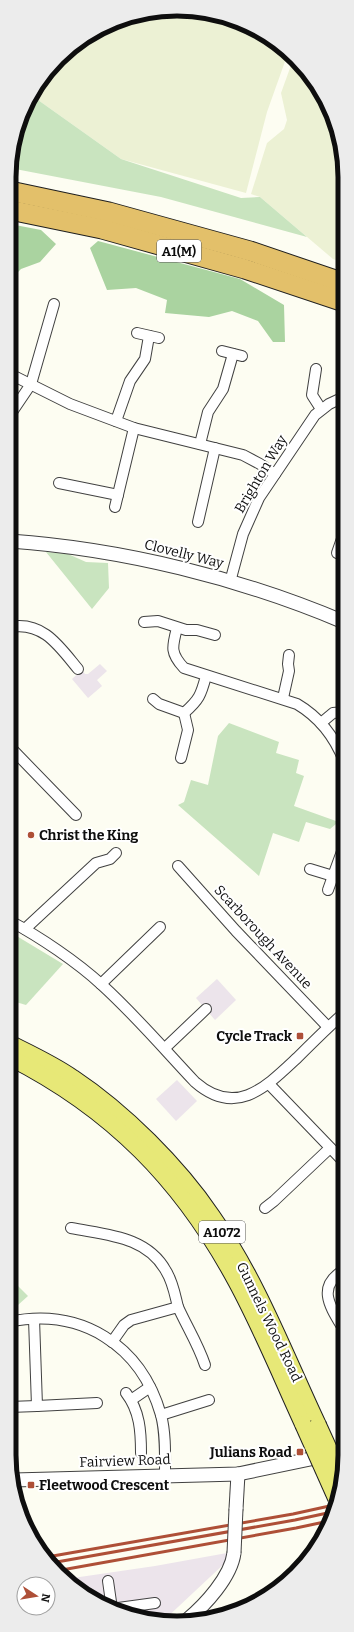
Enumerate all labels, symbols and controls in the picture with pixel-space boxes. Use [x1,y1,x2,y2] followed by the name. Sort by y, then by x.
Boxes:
[157,240,201,262] road number: A1(M)
[231,432,291,516] street label: Brighton Way
[143,536,226,572] street label: Clovelly Way
[39,827,138,844] place label: Christ the King
[26,830,36,840] marker: Christ the King
[210,882,316,992] street label: Scarborough Avenue
[216,1028,293,1045] place label: Cycle Track
[295,1031,305,1041] marker: Cycle Track
[199,1221,245,1243] road number: A1072
[233,1259,305,1385] street label: Gunnels Wood Road
[209,1444,293,1461] place label: Julians Road
[295,1447,305,1457] marker: Julians Road
[79,1451,171,1471] street label: Fairview Road
[39,1477,170,1494] place label: Fleetwood Crescent
[26,1480,36,1490] marker: Fleetwood Crescent
[16,1576,56,1616] north arrow
[38,1592,53,1604] text: N

